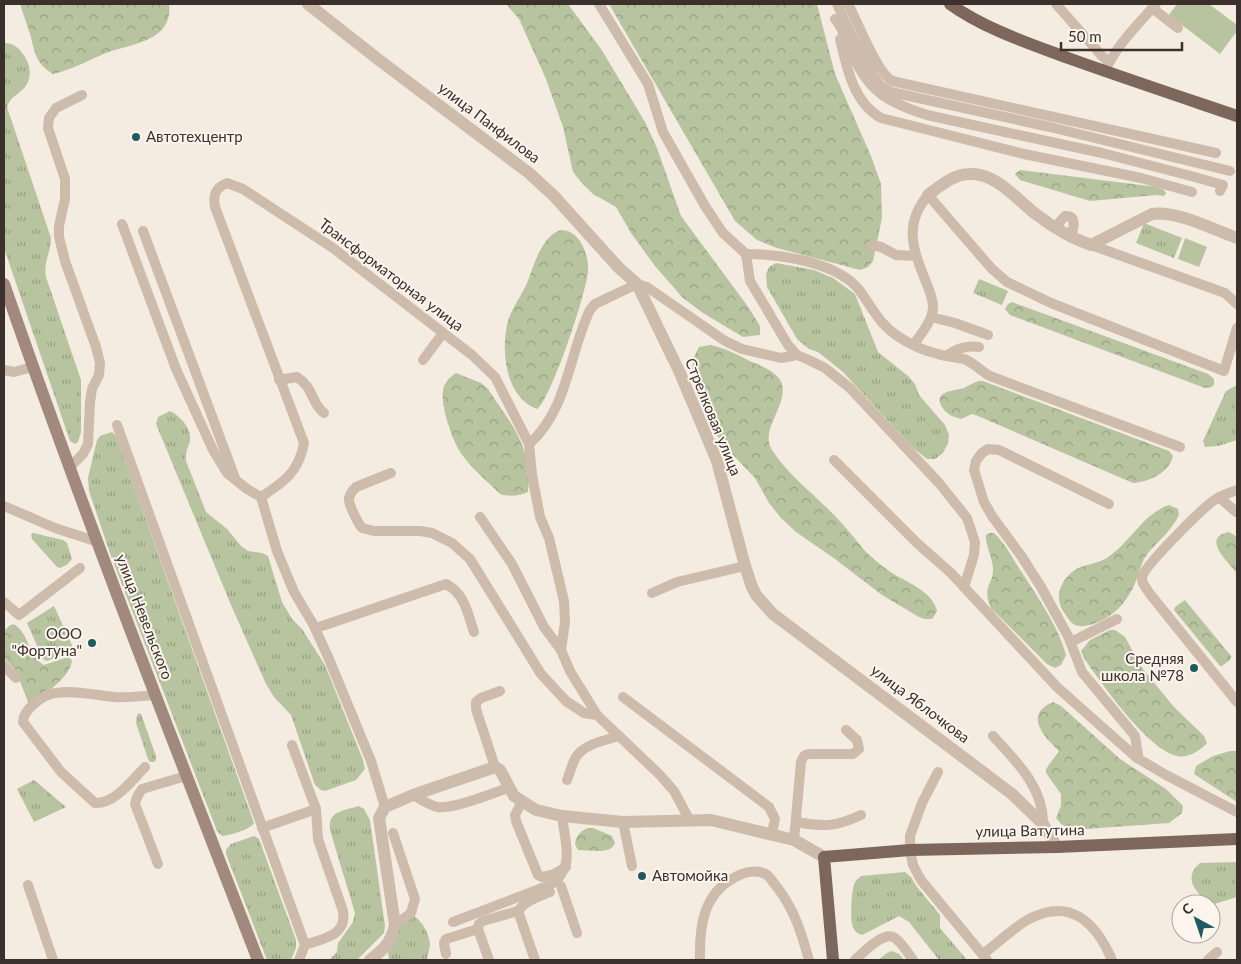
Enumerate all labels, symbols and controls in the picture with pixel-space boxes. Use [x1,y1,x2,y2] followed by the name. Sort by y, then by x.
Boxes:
[1061,20,1182,52] scale bar
[1068,27,1102,45] text: 50 m
[435,78,544,166] street label: улица Панфилова
[146,127,243,145] place label: Автотехцентр
[130,131,142,143] marker: Автотехцентр
[316,214,467,334] street label: Трансформаторная улица
[682,355,746,478] street label: Стрелковая улица
[113,551,177,682] street label: улица Невельского
[12,624,82,659] place label: ООО "Фортуна"
[86,637,98,649] marker: ООО "Фортуна"
[1101,649,1184,684] place label: Средняя школа №78
[868,660,974,746] street label: улица Яблочкова
[1188,662,1200,674] marker: Средняя школа №78
[975,820,1085,840] street label: улица Ватутина
[652,866,728,884] place label: Автомойка
[636,870,648,882] marker: Автомойка
[1171,894,1221,944] north arrow
[1178,899,1197,918] text: С

